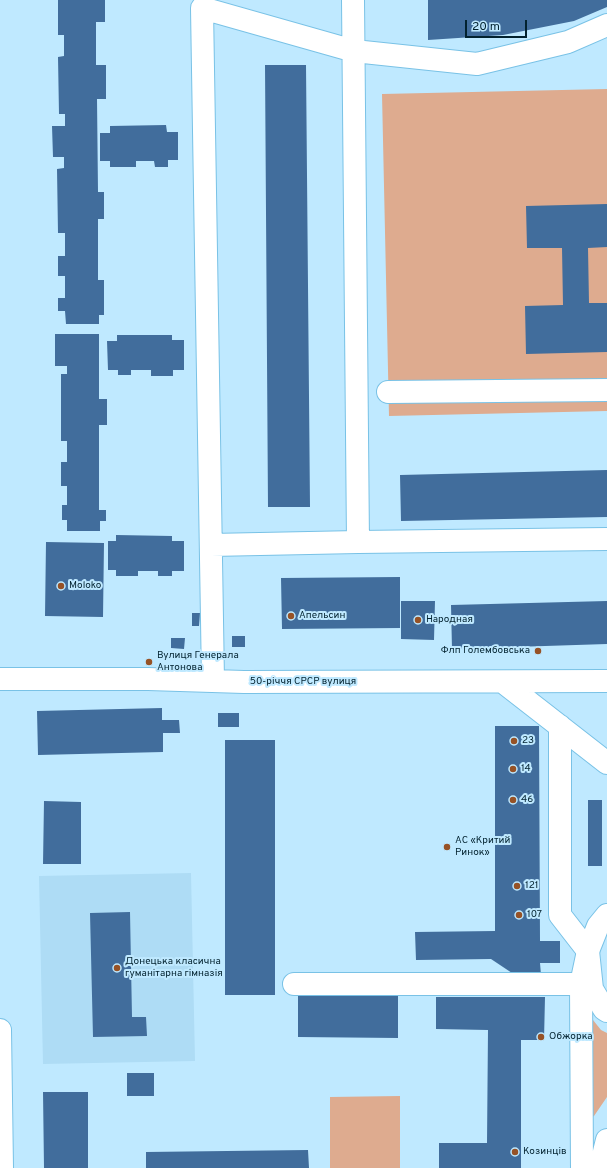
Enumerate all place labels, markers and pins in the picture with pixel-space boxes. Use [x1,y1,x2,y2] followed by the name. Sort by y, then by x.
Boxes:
[69,580,101,592] place label: Moloko
[56,581,66,591] marker: Moloko
[299,610,345,622] place label: Апельсин
[286,611,296,621] marker: Апельсин
[426,614,473,626] place label: Народная
[413,615,423,625] marker: Народная
[441,645,530,657] place label: Флп Голембовська
[533,646,543,656] marker: Флп Голембовська
[157,650,239,674] place label: Вулиця Генерала Антонова
[144,657,154,667] marker: Вулиця Генерала Антонова
[522,735,534,747] place label: 23
[509,736,519,746] marker: 23
[521,763,531,775] place label: 14
[508,764,518,774] marker: 14
[521,794,533,806] place label: 46
[508,795,518,805] marker: 46
[455,835,510,858] place label: АС «Критий Ринок»
[442,842,452,852] marker: АС «Критий Ринок»
[525,880,539,892] place label: 121
[512,881,522,891] marker: 121
[527,909,542,921] place label: 107
[514,910,524,920] marker: 107
[125,956,223,980] place label: Донецька класична гуманітарна гімназія
[112,963,122,973] marker: Донецька класична гуманітарна гімназія
[549,1031,593,1043] place label: Обжорка
[536,1032,546,1042] marker: Обжорка
[523,1146,567,1158] place label: Козинців
[510,1147,520,1157] marker: Козинців

